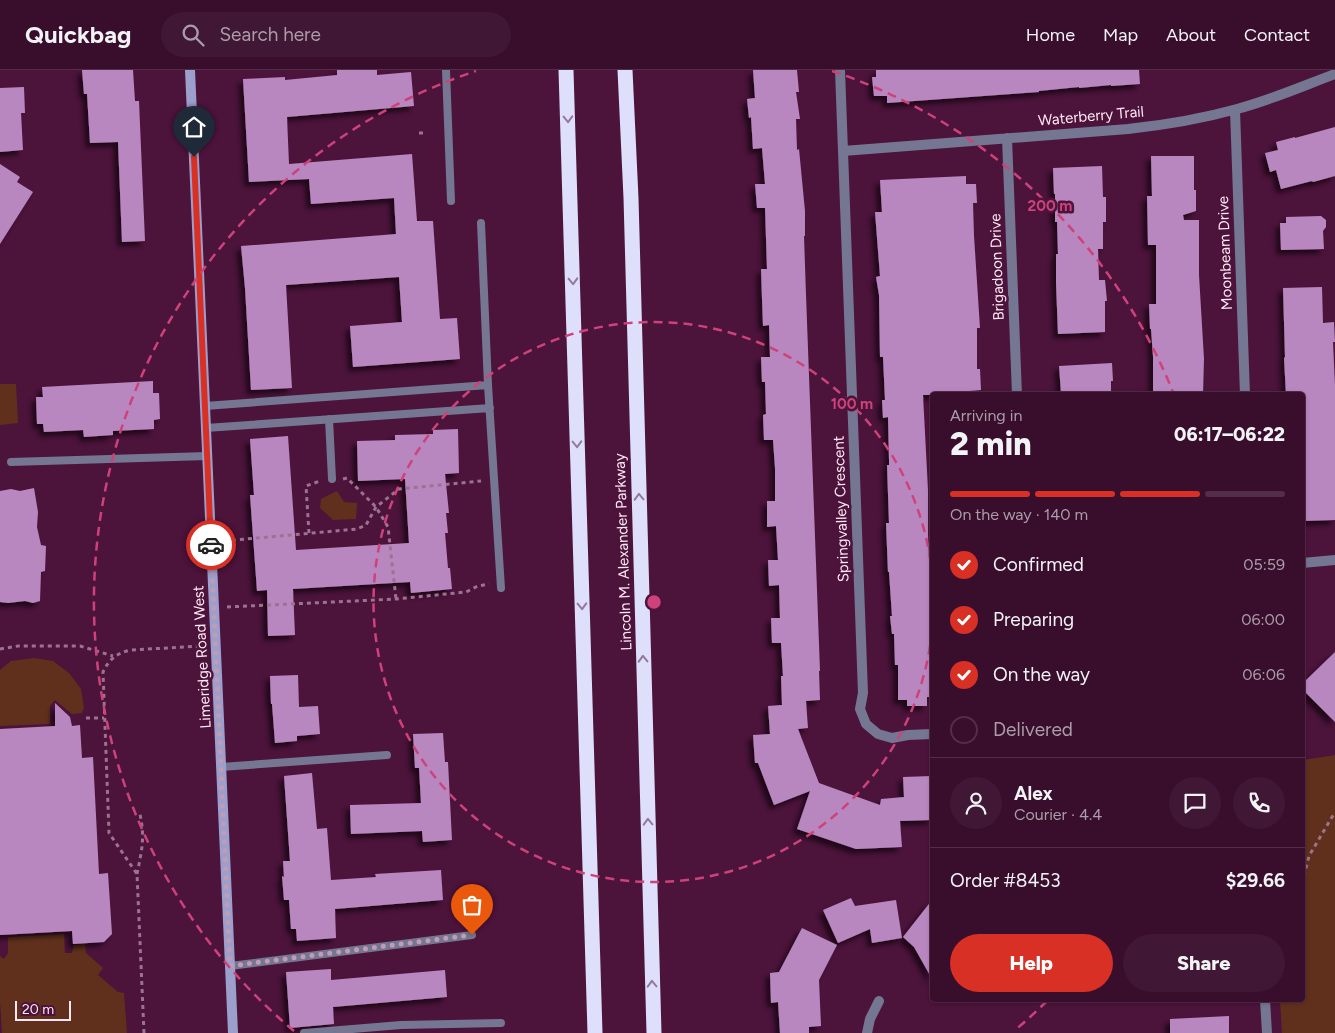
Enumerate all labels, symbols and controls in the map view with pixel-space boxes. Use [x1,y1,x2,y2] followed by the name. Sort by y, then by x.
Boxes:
[161,12,511,57] search box
[25,20,131,49] text: Quickbag
[179,21,207,49] icon: search
[219,23,321,46] text: Search here
[1026,24,1075,46] text: Home
[1103,24,1138,46] text: Map
[1166,24,1216,46] text: About
[1244,24,1310,46] text: Contact
[1037,102,1145,130] street label: Waterberry Trail
[173,106,215,157] pin
[180,113,208,141] icon: home
[562,115,573,123] one-way arrow
[1214,196,1236,310] street label: Moonbeam Drive
[1028,197,1072,215] text: 200 m
[986,213,1008,321] street label: Brigadoon Drive
[567,277,578,285] one-way arrow
[831,395,873,413] text: 100 m
[950,406,1022,425] text: Arriving in
[1174,423,1285,446] text: 06:17–06:22
[950,425,1032,463] text: 2 min
[829,435,853,583] street label: Springvalley Crescent
[572,440,583,448] one-way arrow
[611,453,635,651] street label: Lincoln M. Alexander Parkway
[634,493,644,500] one-way arrow
[950,505,1088,524] text: On the way · 140 m
[186,520,236,570] courier
[197,531,225,559] icon: car
[950,551,978,579] icon: check
[993,553,1084,576] text: Confirmed
[1243,555,1285,574] text: 05:59
[189,585,215,729] street label: Limeridge Road West
[645,593,663,611] centre of rings
[577,602,588,610] one-way arrow
[950,606,978,634] icon: check
[993,608,1074,631] text: Preparing
[1241,610,1285,629] text: 06:00
[638,655,649,663] one-way arrow
[950,661,978,689] icon: check
[993,663,1090,686] text: On the way
[1242,665,1285,684] text: 06:06
[993,718,1073,741] text: Delivered
[950,777,1002,829] button: person
[1169,777,1221,829] button: chat
[1233,777,1285,829] button: phone
[1014,782,1053,805] text: Alex
[1014,805,1102,824] text: Courier · 4.4
[643,818,653,826] one-way arrow
[950,869,1060,892] text: Order #8453
[1226,869,1285,892] text: $29.66
[451,884,493,935] pin
[458,891,486,919] icon: bag
[950,934,1113,992] button: Help
[1123,934,1285,992] button: Share
[647,980,657,988] one-way arrow
[15,998,71,1021] scale bar
[22,1001,54,1018] text: 20 m

